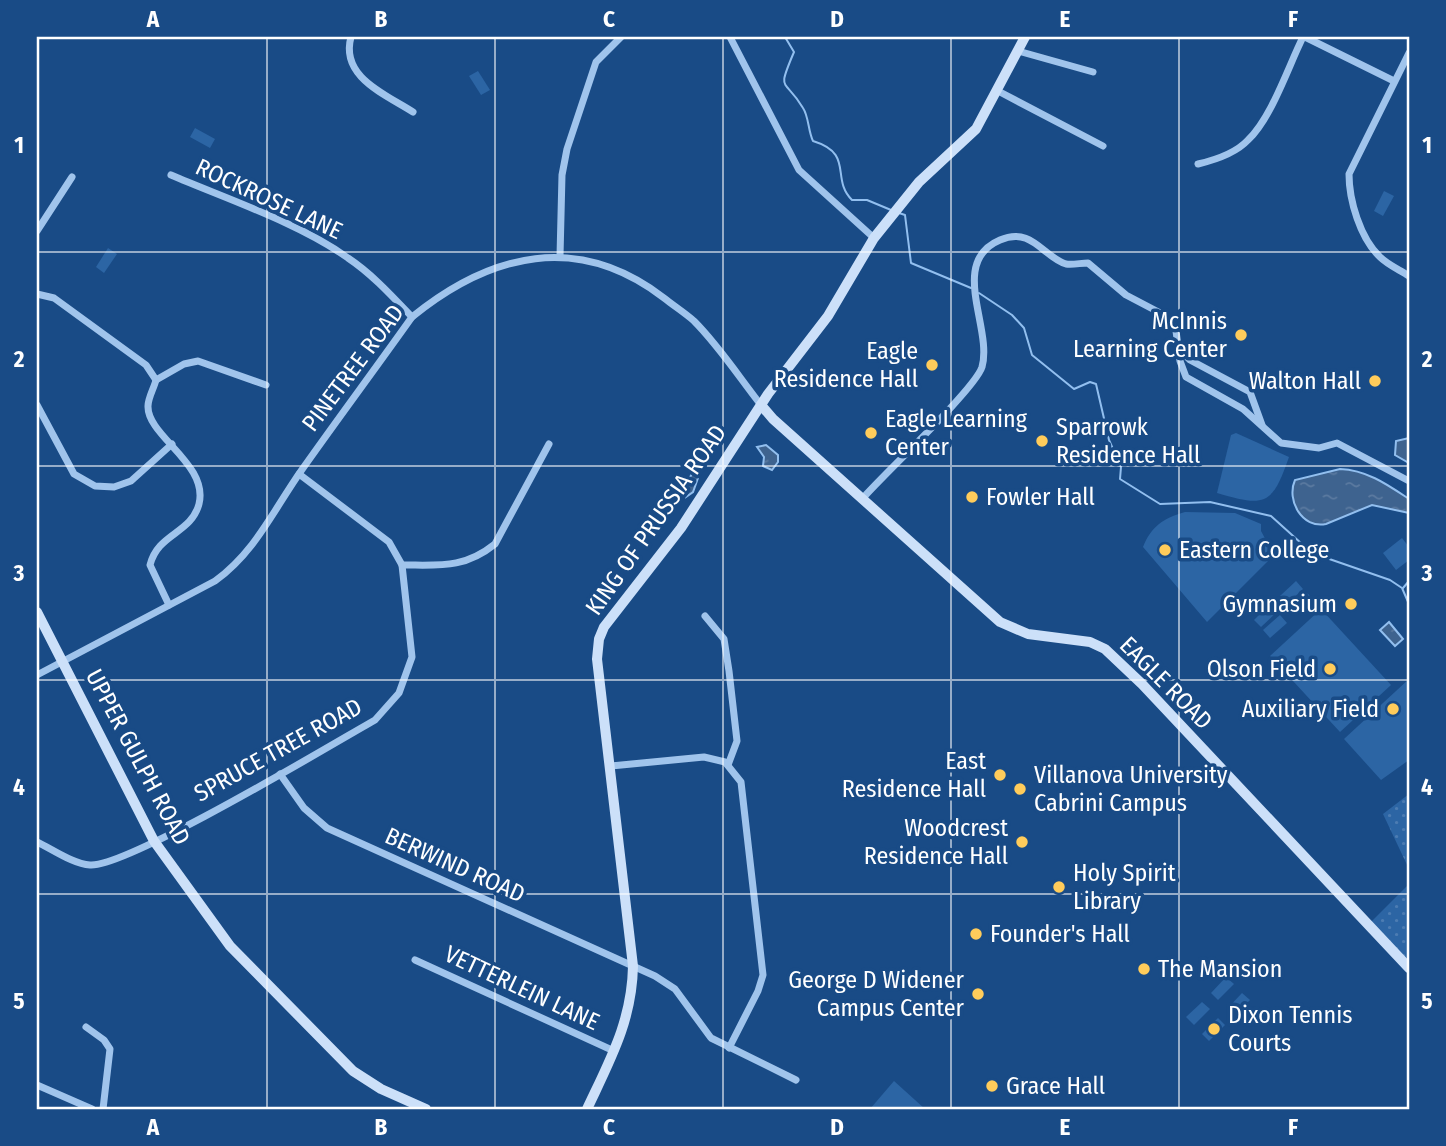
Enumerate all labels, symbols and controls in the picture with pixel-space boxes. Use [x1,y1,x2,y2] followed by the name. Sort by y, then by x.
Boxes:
[146,5,160,33] text: A
[375,5,388,33] text: B
[603,5,615,33] text: C
[830,5,844,33] text: D
[1060,5,1071,33] text: E
[1288,5,1298,33] text: F
[14,131,24,159] text: 1
[1422,131,1432,159] text: 1
[191,153,347,245] street label: ROCKROSE LANE
[296,299,410,437] street label: PINETREE ROAD
[1073,307,1228,363] place label: McInnis Learning Center
[1233,327,1249,343] marker: McInnis Learning Center
[774,337,918,393] place label: Eagle Residence Hall
[13,345,25,373] text: 2
[1421,345,1433,373] text: 2
[924,357,940,373] marker: Eagle Residence Hall
[1249,367,1361,395] place label: Walton Hall
[1367,373,1383,389] marker: Walton Hall
[885,405,1028,461] place label: Eagle Learning Center
[1056,413,1200,469] place label: Sparrowk Residence Hall
[580,419,732,621] street label: KING OF PRUSSIA ROAD
[863,425,879,441] marker: Eagle Learning Center
[1034,433,1050,449] marker: Sparrowk Residence Hall
[986,483,1095,511] place label: Fowler Hall
[964,489,980,505] marker: Fowler Hall
[1179,536,1329,564] place label: Eastern College
[1157,542,1173,558] marker: Eastern College
[13,559,25,587] text: 3
[1421,559,1433,587] text: 3
[1223,590,1337,618] place label: Gymnasium
[1343,596,1359,612] marker: Gymnasium
[1114,631,1218,735] street label: EAGLE ROAD
[1207,655,1316,683] place label: Olson Field
[1322,661,1338,677] marker: Olson Field
[80,664,196,850] street label: UPPER GULPH ROAD
[189,692,367,808] street label: SPRUCE TREE ROAD
[1242,695,1379,723] place label: Auxiliary Field
[1385,701,1401,717] marker: Auxiliary Field
[842,747,986,803] place label: East Residence Hall
[1034,761,1228,817] place label: Villanova University Cabrini Campus
[992,767,1008,783] marker: East Residence Hall
[13,773,25,801] text: 4
[1421,773,1433,801] text: 4
[1012,781,1028,797] marker: Villanova University Cabrini Campus
[864,814,1008,870] place label: Woodcrest Residence Hall
[381,822,529,908] street label: BERWIND ROAD
[1014,834,1030,850] marker: Woodcrest Residence Hall
[1073,859,1176,915] place label: Holy Spirit Library
[1051,879,1067,895] marker: Holy Spirit Library
[990,920,1130,948] place label: Founder's Hall
[968,926,984,942] marker: Founder's Hall
[440,940,604,1036] street label: VETTERLEIN LANE
[1158,955,1282,983] place label: The Mansion
[1136,961,1152,977] marker: The Mansion
[788,966,965,1022] place label: George D Widener Campus Center
[970,986,986,1002] marker: George D Widener Campus Center
[13,987,25,1015] text: 5
[1421,987,1433,1015] text: 5
[1228,1001,1352,1057] place label: Dixon Tennis Courts
[1206,1021,1222,1037] marker: Dixon Tennis Courts
[1006,1072,1105,1100] place label: Grace Hall
[984,1078,1000,1094] marker: Grace Hall
[146,1113,160,1141] text: A
[375,1113,388,1141] text: B
[603,1113,615,1141] text: C
[830,1113,844,1141] text: D
[1060,1113,1071,1141] text: E
[1288,1113,1298,1141] text: F

